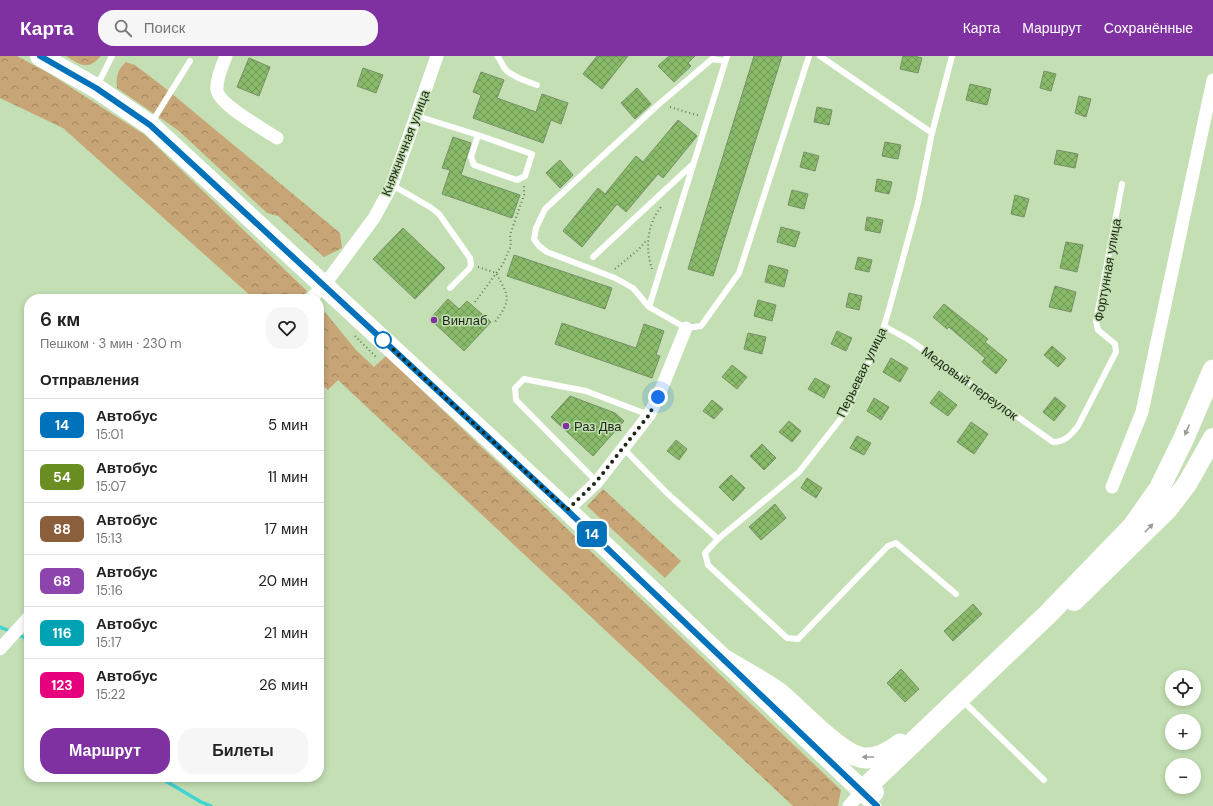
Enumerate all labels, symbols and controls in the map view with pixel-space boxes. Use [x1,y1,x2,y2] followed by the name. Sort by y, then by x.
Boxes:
[98,10,378,46] search box
[20,16,74,41] text: Карта
[112,17,134,39] icon: search
[144,18,185,38] text: Поиск
[963,19,1000,37] text: Карта
[1022,19,1082,37] text: Маршрут
[1104,19,1193,37] text: Сохранённые
[377,87,434,199] street label: Княжничная улица
[1090,216,1125,323] street label: Фортунная улица
[40,307,80,332] text: 6 км
[266,307,308,349] button: heart
[442,312,487,329] place label: Винлаб
[429,315,439,325] marker: Винлаб
[832,324,891,420] street label: Перьевая улица
[374,331,392,349] unlabelled marker
[40,335,182,352] text: Пешком · 3 мин · 230 m
[918,343,1022,424] street label: Медовый переулок
[40,370,139,390] text: Отправления
[648,387,668,407] your location
[96,406,158,426] text: Автобус
[268,415,308,435] text: 5 мин
[55,416,69,434] text: 14
[574,418,622,435] place label: Раз Два
[561,421,571,431] marker: Раз Два
[1184,425,1190,436] one-way arrow
[96,426,124,443] text: 15:01
[96,458,158,478] text: Автобус
[268,467,308,487] text: 11 мин
[53,468,71,486] text: 54
[96,478,126,495] text: 15:07
[96,510,158,530] text: Автобус
[264,519,308,539] text: 17 мин
[53,520,71,538] text: 88
[574,521,610,547] line badge: 14
[1144,523,1154,533] one-way arrow
[585,525,599,543] text: 14
[96,530,122,547] text: 15:13
[96,562,158,582] text: Автобус
[258,571,308,591] text: 20 мин
[53,572,71,590] text: 68
[96,582,123,599] text: 15:16
[96,614,158,634] text: Автобус
[264,623,308,643] text: 21 мин
[52,624,72,642] text: 116
[96,634,122,651] text: 15:17
[96,666,158,686] text: Автобус
[1165,670,1201,794] map controls
[1165,670,1201,706] button: locate
[259,675,308,695] text: 26 мин
[51,676,73,694] text: 123
[96,686,126,703] text: 15:22
[1165,714,1201,750] button: +
[40,728,170,774] button: Маршрут
[178,728,308,774] button: Билеты
[861,754,874,760] one-way arrow
[1165,758,1201,794] button: −

